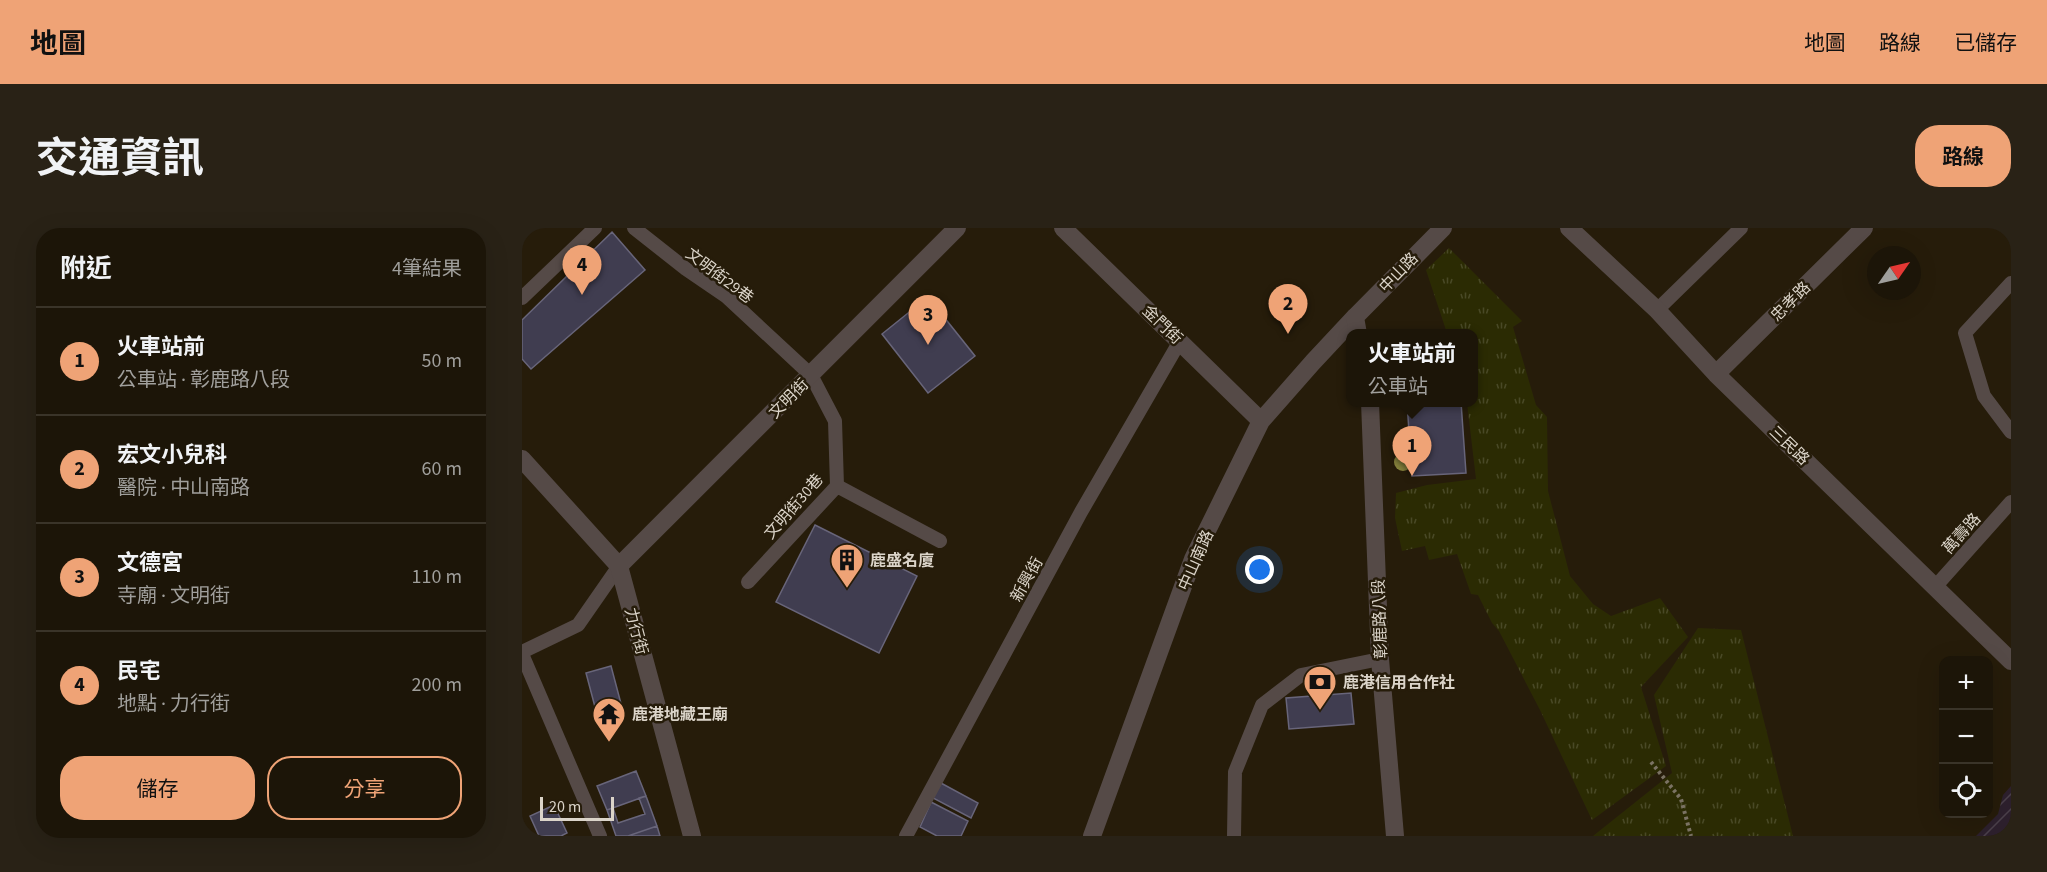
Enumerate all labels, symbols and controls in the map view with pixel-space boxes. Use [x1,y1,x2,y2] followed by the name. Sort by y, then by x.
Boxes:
[30,24,86,64] text: 地圖
[1804,28,1846,58] text: 地圖
[1879,28,1921,58] text: 路線
[1954,28,2017,58] text: 已儲存
[1915,125,2011,187] button: 路線
[36,129,204,189] text: 交通資訊
[681,243,758,309] street label: 文明街29巷
[562,245,602,295] pin: 4
[1867,246,1921,300] north arrow
[1374,248,1423,298] street label: 中山路
[60,250,112,287] text: 附近
[392,255,462,283] text: 4筆結果
[1766,277,1815,326] street label: 忠孝路
[1268,285,1308,334] pin: 2
[908,296,948,345] pin: 3
[1137,300,1187,349] street label: 金門街
[1346,329,1478,407] popup
[117,331,205,363] text: 火車站前
[1368,338,1456,370] text: 火車站前
[74,347,85,375] text: 1
[422,347,462,375] text: 50 m
[117,366,290,394] text: 公車站 · 彰鹿路八段
[1368,373,1428,401] text: 公車站
[764,374,813,423] street label: 文明街
[1764,421,1814,470] street label: 三民路
[1392,426,1432,476] pin: 1
[117,439,227,471] text: 宏文小兒科
[74,455,85,483] text: 2
[422,455,462,483] text: 60 m
[759,469,828,544] street label: 文明街30巷
[117,474,250,502] text: 醫院 · 中山南路
[1938,508,1986,559] street label: 萬壽路
[1173,527,1219,594] street label: 中山南路
[829,542,865,589] building icon: 鹿盛名廈
[117,547,183,579] text: 文德宮
[870,550,934,572] place label: 鹿盛名廈
[1006,553,1048,606] street label: 新興街
[1245,555,1274,584] your location
[74,563,85,591] text: 3
[412,563,462,591] text: 110 m
[1368,579,1392,659] street label: 彰鹿路八段
[117,582,230,610] text: 寺廟 · 文明街
[619,605,653,657] street label: 力行街
[117,655,161,687] text: 民宅
[1939,656,1993,818] map controls
[1939,656,1993,710] button: +
[1302,664,1338,711] bank icon: 鹿港信用合作社
[74,671,85,699] text: 4
[412,671,462,699] text: 200 m
[1343,672,1455,694] place label: 鹿港信用合作社
[117,690,230,718] text: 地點 · 力行街
[591,696,627,743] temple icon: 鹿港地藏王廟
[632,704,728,726] place label: 鹿港地藏王廟
[1939,710,1993,764] button: −
[60,756,255,820] button: 儲存
[267,756,462,820] button: 分享
[1939,764,1993,818] button: locate
[540,794,614,822] scale bar
[549,796,581,818] text: 20 m

